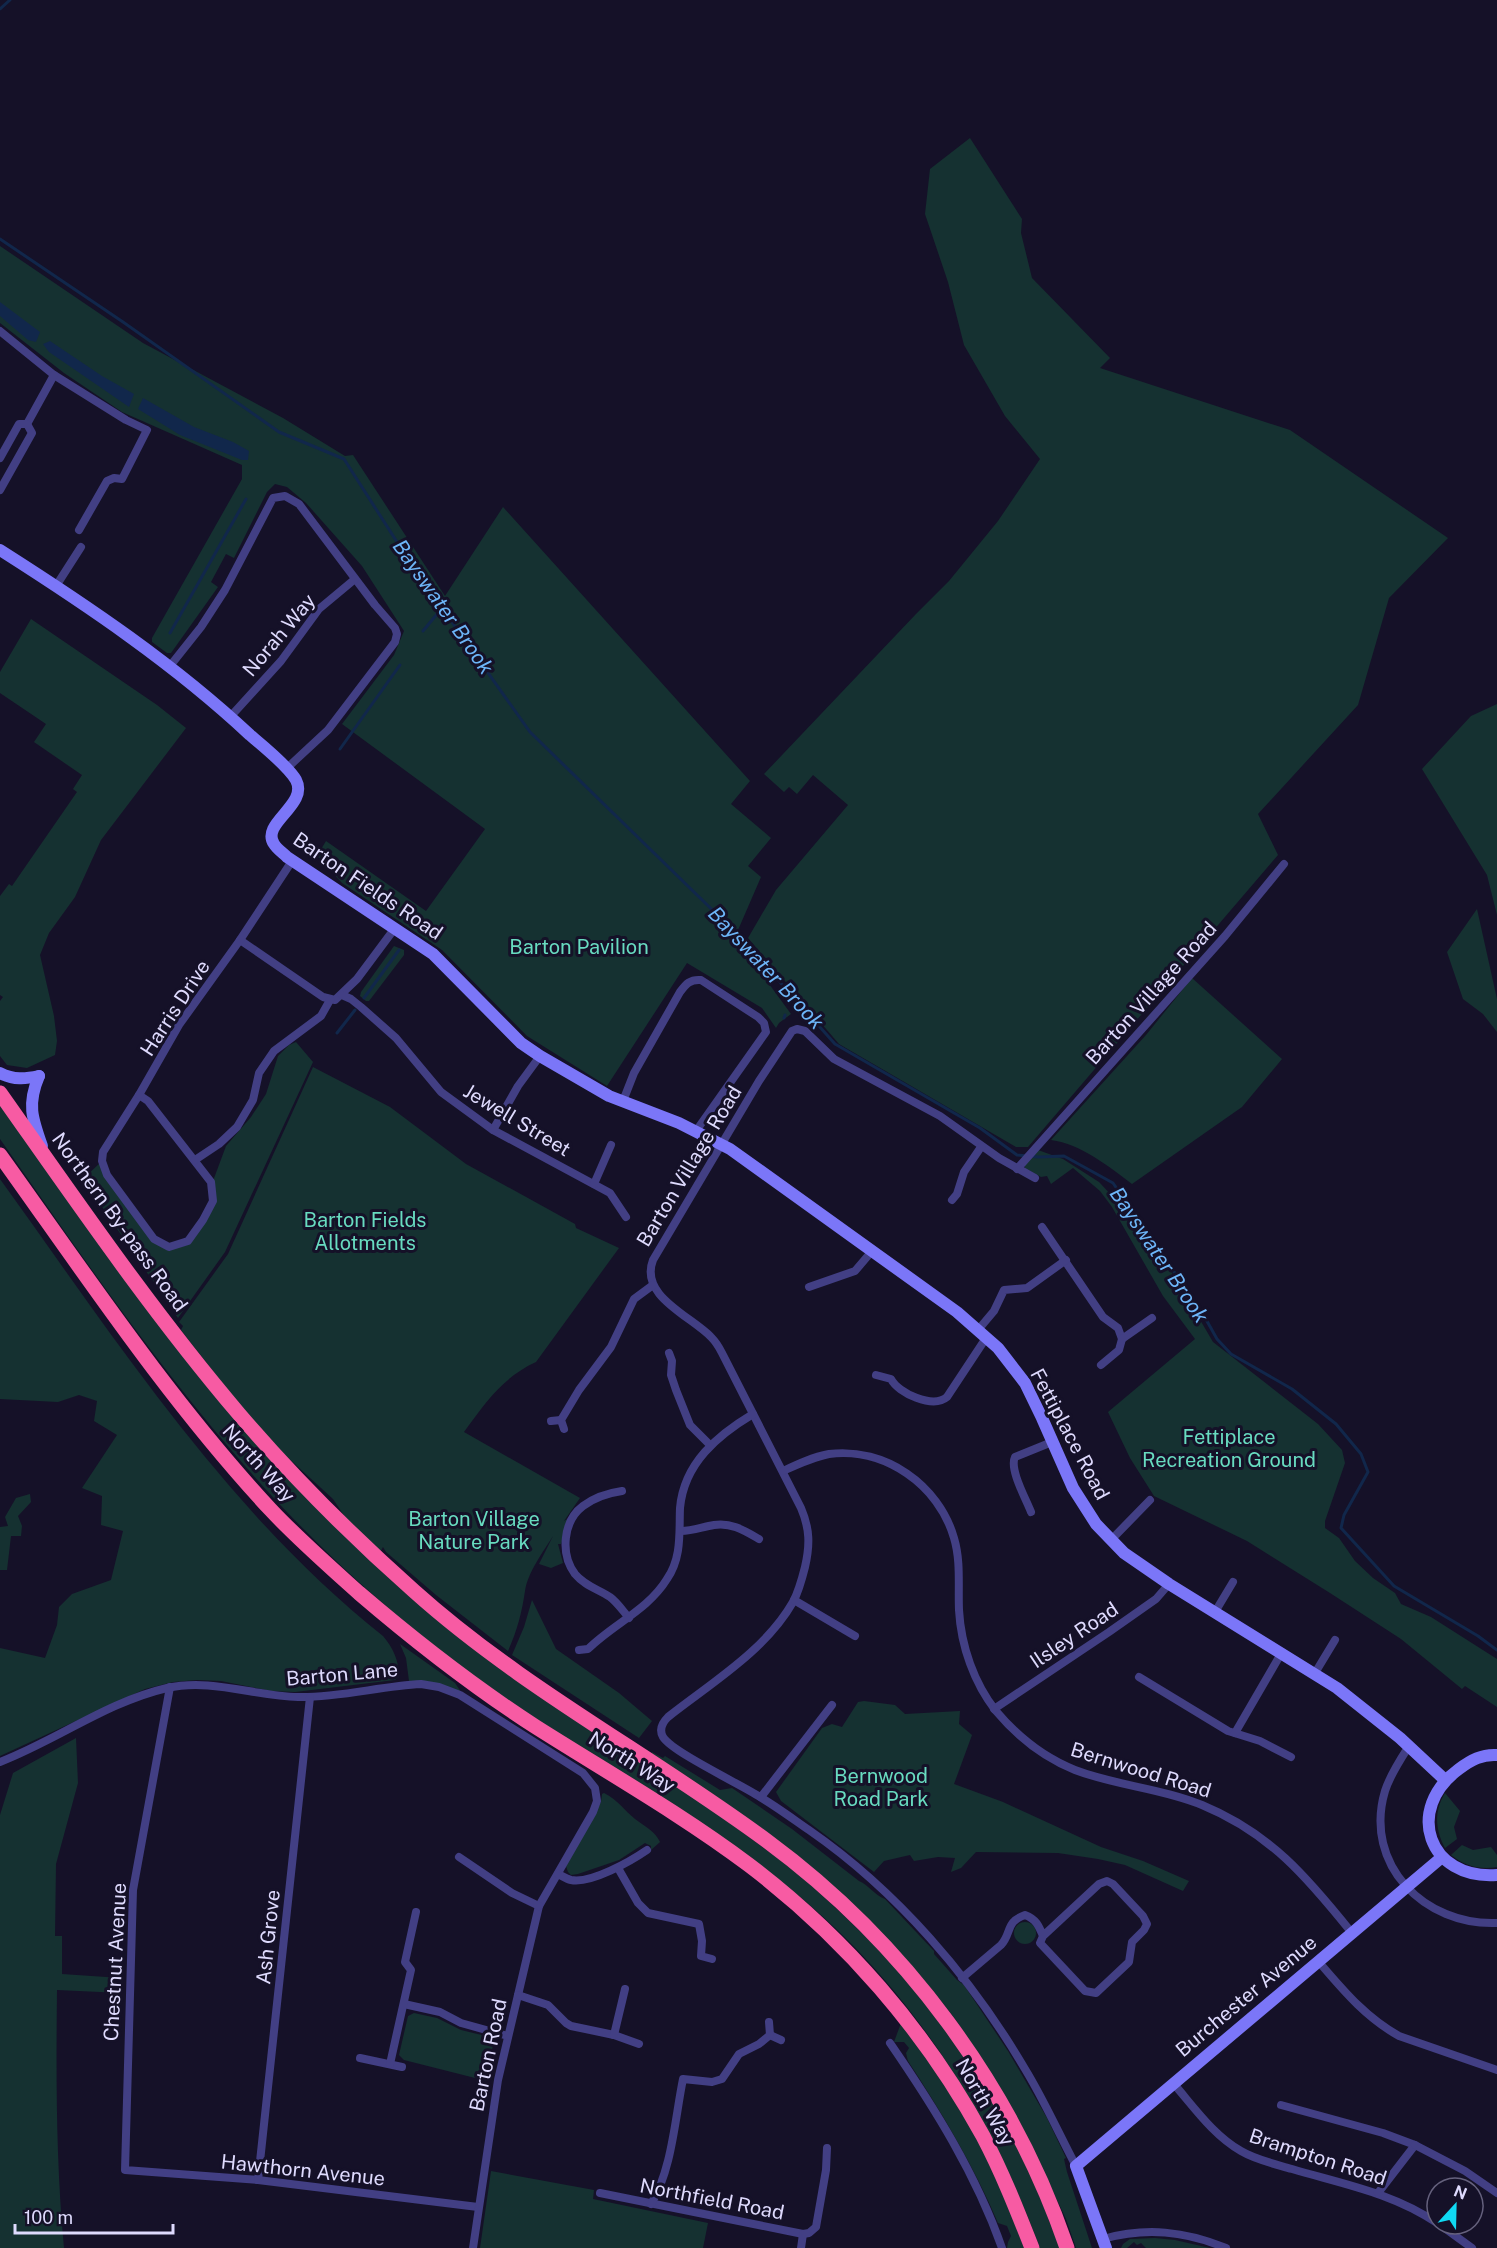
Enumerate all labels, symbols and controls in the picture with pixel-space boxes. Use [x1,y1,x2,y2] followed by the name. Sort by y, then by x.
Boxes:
[388,535,500,679] water label: Bayswater Brook
[238,589,321,681] street label: Norah Way
[289,827,447,945] street label: Barton Fields Road
[703,901,830,1035] water label: Bayswater Brook
[1081,917,1221,1069] street label: Barton Village Road
[509,935,649,959] park label: Barton Pavilion
[135,955,215,1061] street label: Harris Drive
[459,1079,575,1161] street label: Jewell Street
[631,1081,747,1251] street label: Barton Village Road
[47,1128,193,1316] street label: Northern By-pass Road
[1105,1182,1215,1328] water label: Bayswater Brook
[304,1208,426,1255] park label: Barton Fields Allotments
[1025,1364,1115,1504] street label: Fettiplace Road
[218,1419,301,1507] street label: North Way
[1142,1425,1316,1472] park label: Fettiplace Recreation Ground
[408,1507,540,1554] park label: Barton Village Nature Park
[1025,1597,1123,1673] street label: Ilsley Road
[285,1657,399,1691] street label: Barton Lane
[584,1726,680,1798] street label: North Way
[1068,1737,1214,1803] street label: Bernwood Road
[834,1764,928,1811] park label: Bernwood Road Park
[99,1882,131,2042] street label: Chestnut Avenue
[251,1888,285,1986] street label: Ash Grove
[1171,1930,1321,2062] street label: Burchester Avenue
[464,1996,512,2114] street label: Barton Road
[950,2054,1020,2150] street label: North Way
[1246,2123,1390,2191] street label: Brampton Road
[220,2149,386,2191] street label: Hawthorn Avenue
[638,2173,786,2225] street label: Northfield Road
[1425,2176,1485,2236] north arrow
[1451,2181,1470,2204] text: N
[15,2197,172,2235] scale bar
[24,2207,73,2228] text: 100 m

